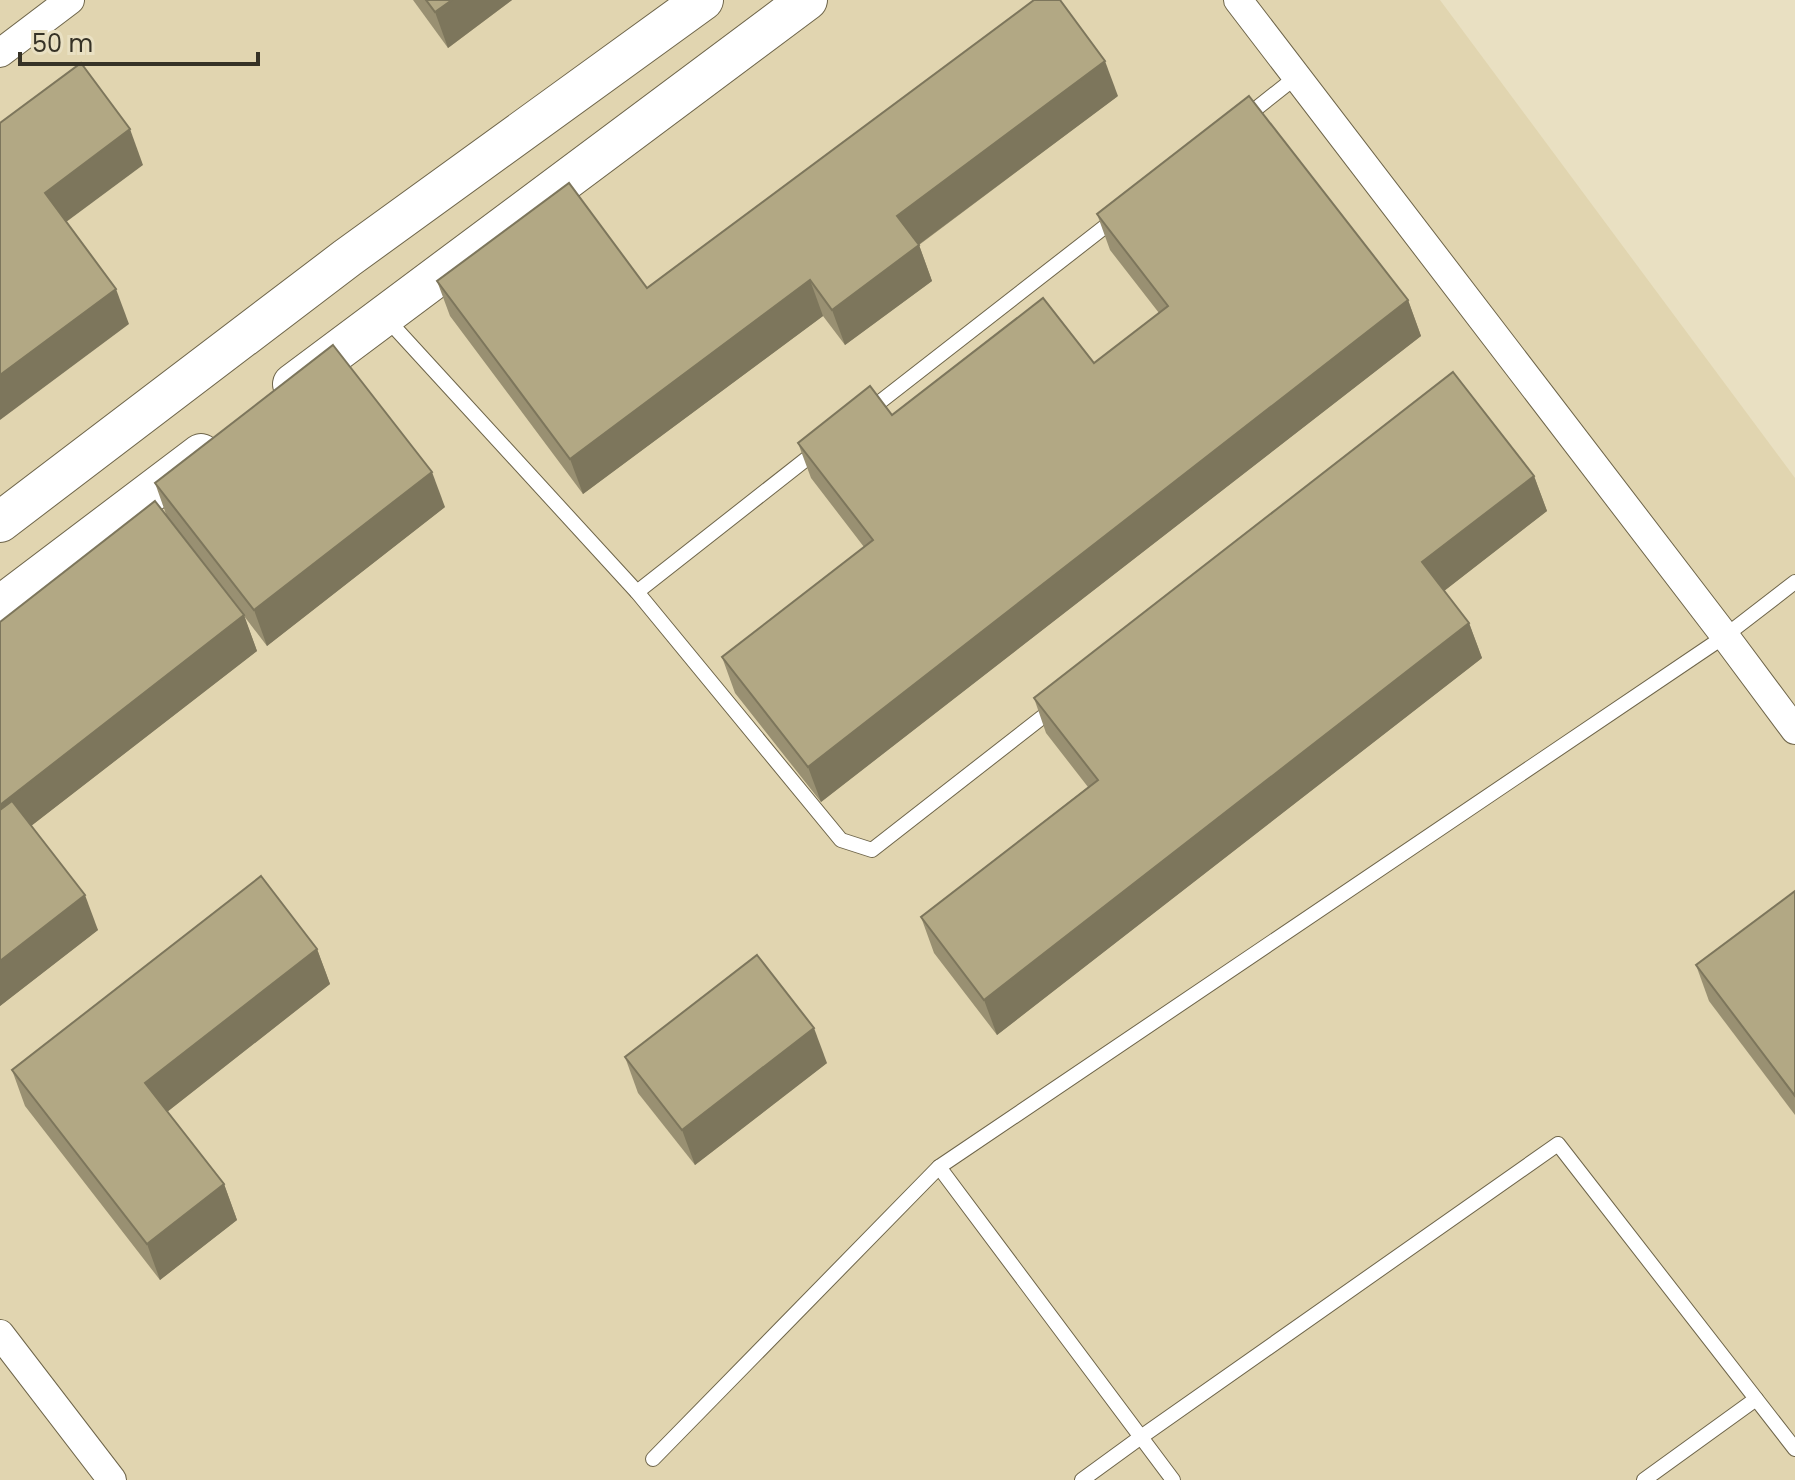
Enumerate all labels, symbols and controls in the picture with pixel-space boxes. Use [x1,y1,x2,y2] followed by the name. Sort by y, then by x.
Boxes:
[20,16,258,66] scale bar
[32,27,93,60] text: 50 m

